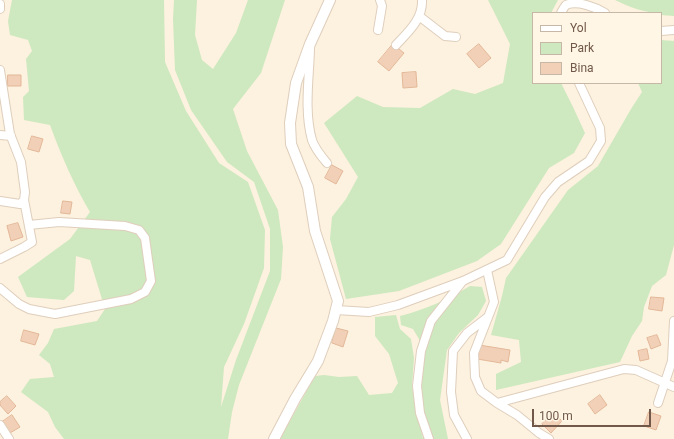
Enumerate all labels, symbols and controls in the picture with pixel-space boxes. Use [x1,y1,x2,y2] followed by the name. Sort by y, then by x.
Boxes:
[532,12,662,84] legend
[570,21,587,35] text: Yol
[570,41,594,55] text: Park
[570,61,594,75] text: Bina
[534,401,653,427] scale bar
[539,409,573,423] text: 100 m

